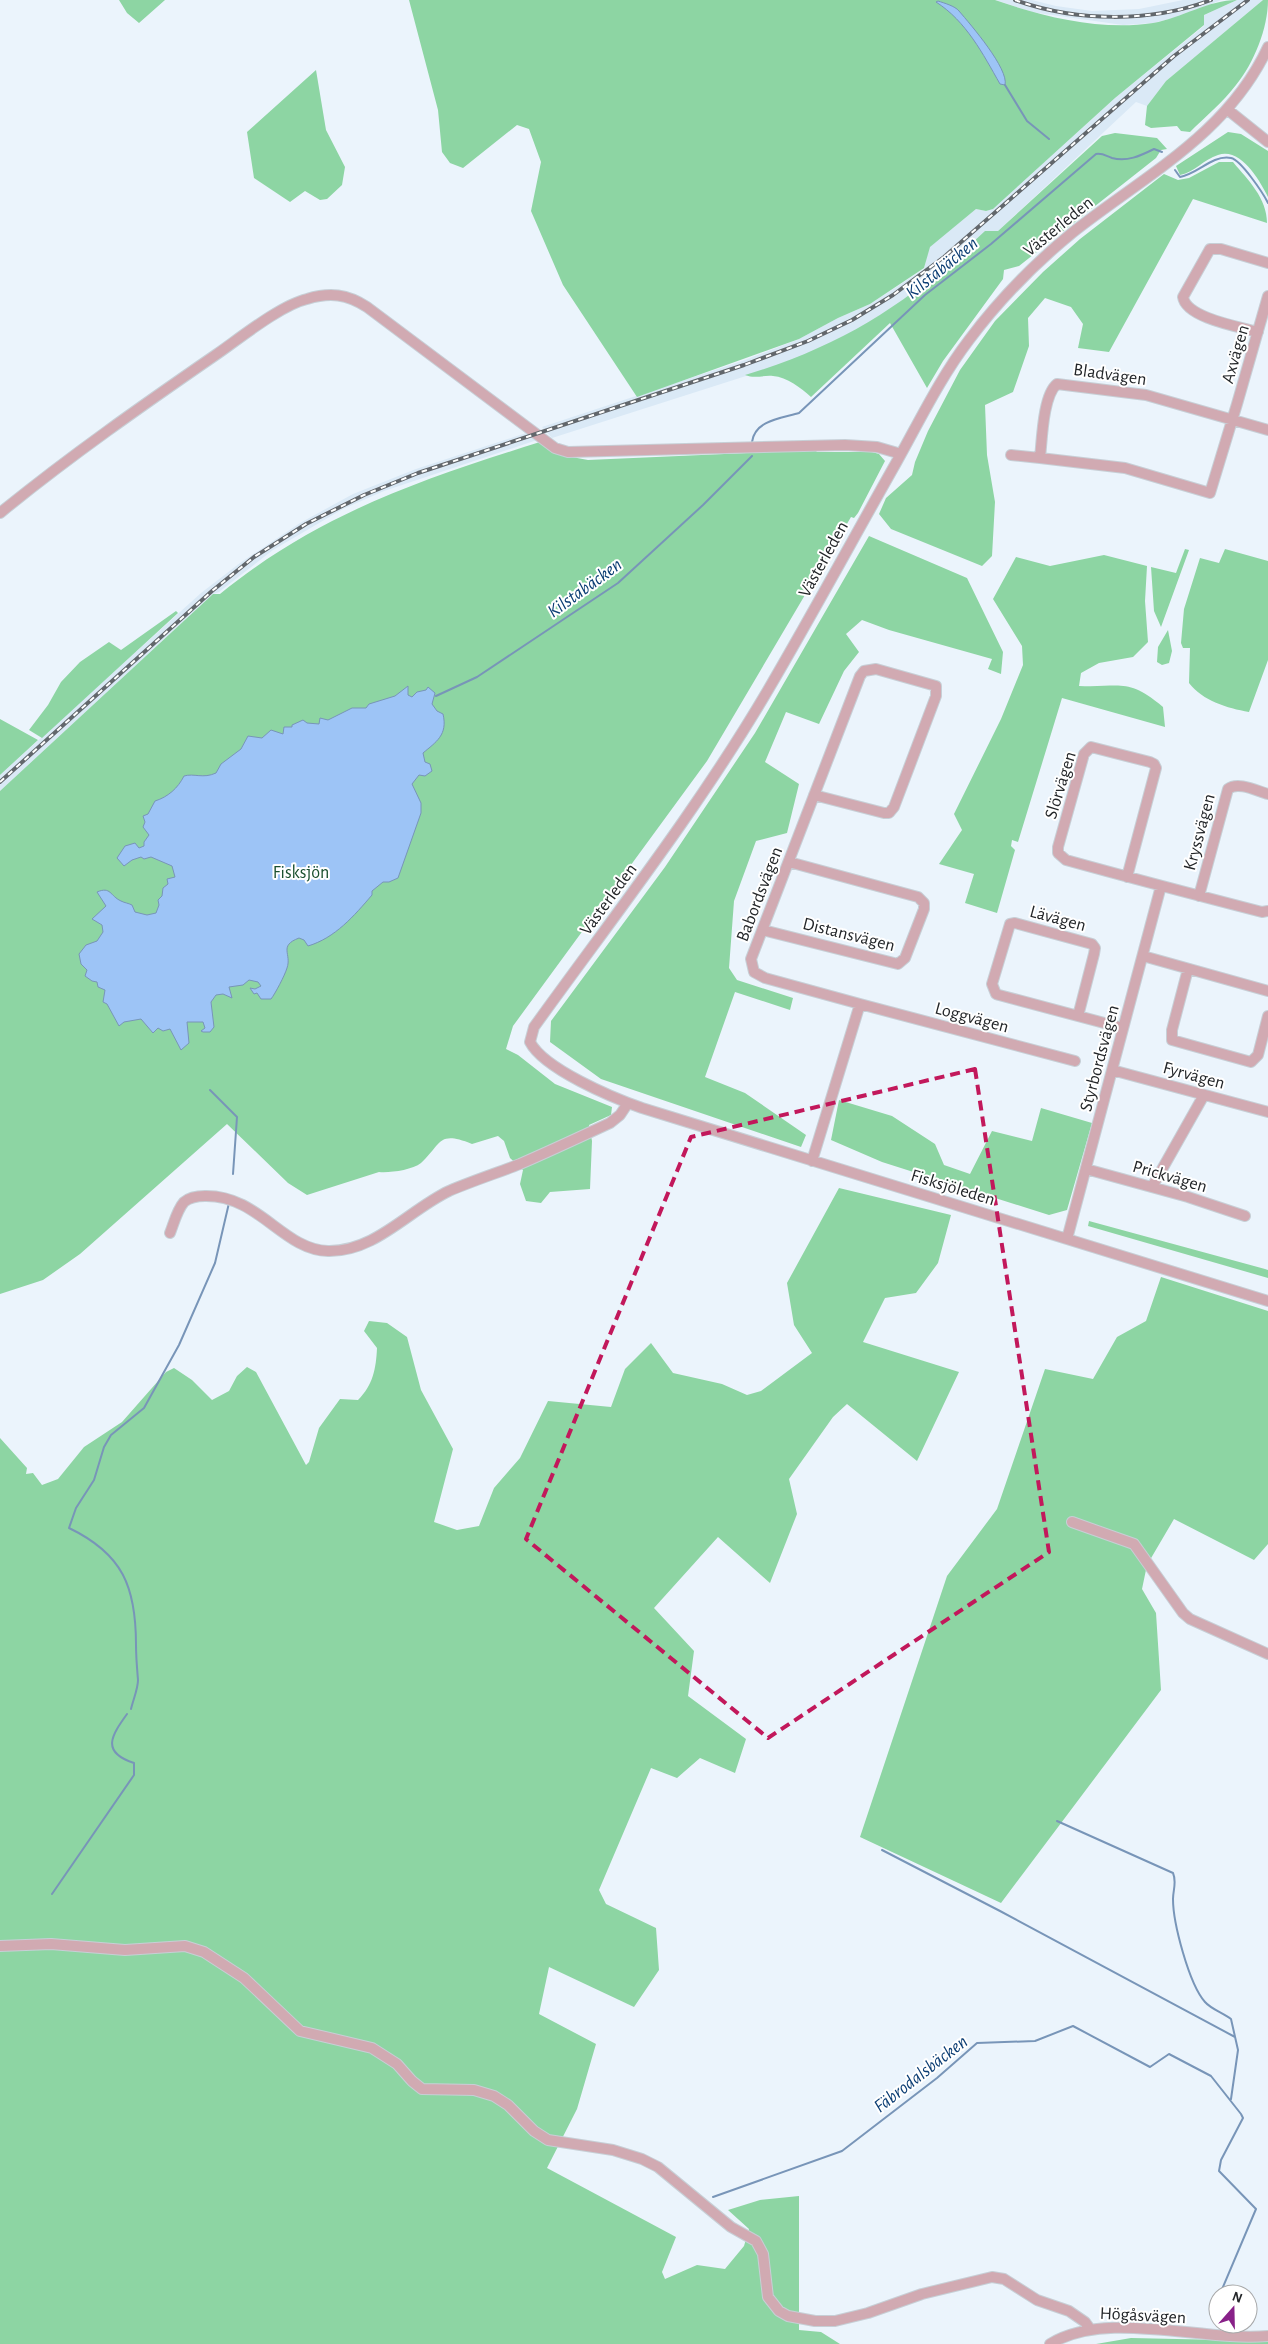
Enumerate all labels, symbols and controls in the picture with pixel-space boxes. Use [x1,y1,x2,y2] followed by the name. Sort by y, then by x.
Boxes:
[1021,194,1097,260] street label: Västerleden
[902,233,982,303] water label: Kilstabäcken
[1219,323,1253,386] street label: Axvägen
[1072,361,1148,389] street label: Bladvägen
[796,519,852,600] street label: Västerleden
[544,555,626,621] water label: Kilstabäcken
[1042,749,1080,821] street label: Slörvägen
[1181,792,1219,873] street label: Kryssvägen
[734,845,786,944] street label: Babordsvägen
[577,861,641,939] street label: Västerleden
[273,864,329,882] park label: Fisksjön
[1028,903,1088,935] street label: Lävägen
[801,915,897,955] street label: Distansvägen
[933,999,1011,1036] street label: Loggvägen
[1077,1003,1123,1113] street label: Styrbordsvägen
[1161,1059,1227,1093] street label: Fyrvägen
[1131,1158,1209,1196] street label: Prickvägen
[908,1167,997,1209] street label: Fisksjöleden
[871,2032,971,2116] water label: Fäbrodalsbäcken
[1208,2284,1258,2334] north arrow
[1230,2289,1244,2306] text: N
[1099,2305,1187,2327] street label: Högåsvägen

